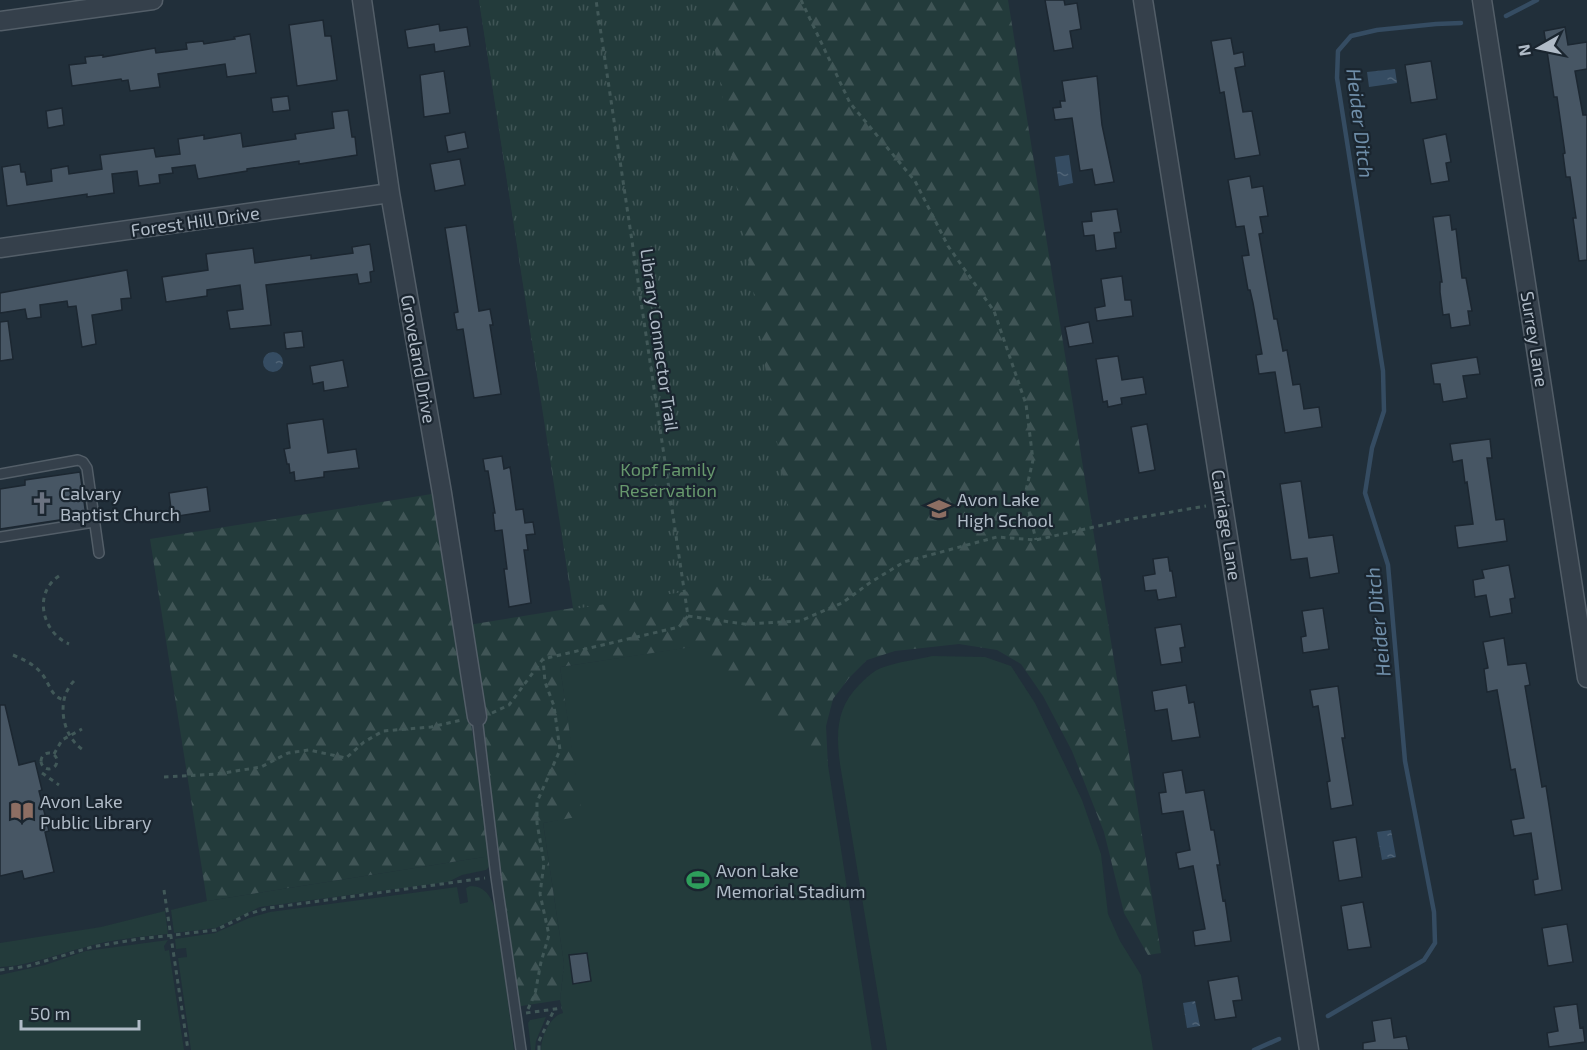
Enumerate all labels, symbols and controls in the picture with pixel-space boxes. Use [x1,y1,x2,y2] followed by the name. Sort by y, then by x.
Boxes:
[1509,18,1569,78] north arrow
[1513,43,1534,58] text: N
[1342,67,1380,179] water label: Heider Ditch
[129,201,261,241] street label: Forest Hill Drive
[636,247,684,434] street label: Library Connector Trail
[1517,290,1553,388] street label: Surrey Lane
[397,293,441,425] street label: Groveland Drive
[619,458,717,501] park label: Kopf Family Reservation
[1207,468,1247,582] street label: Carriage Lane
[60,482,180,525] place label: Calvary Baptist Church
[957,488,1054,531] place label: Avon Lake High School
[29,490,55,516] church icon: Calvary Baptist Church
[926,496,952,522] school or university icon: Avon Lake High School
[1359,566,1395,678] water label: Heider Ditch
[40,790,152,833] place label: Avon Lake Public Library
[9,798,35,824] library icon: Avon Lake Public Library
[716,859,865,902] place label: Avon Lake Memorial Stadium
[685,867,711,893] sports icon: Avon Lake Memorial Stadium
[21,993,140,1031] scale bar
[30,1002,70,1024] text: 50 m

